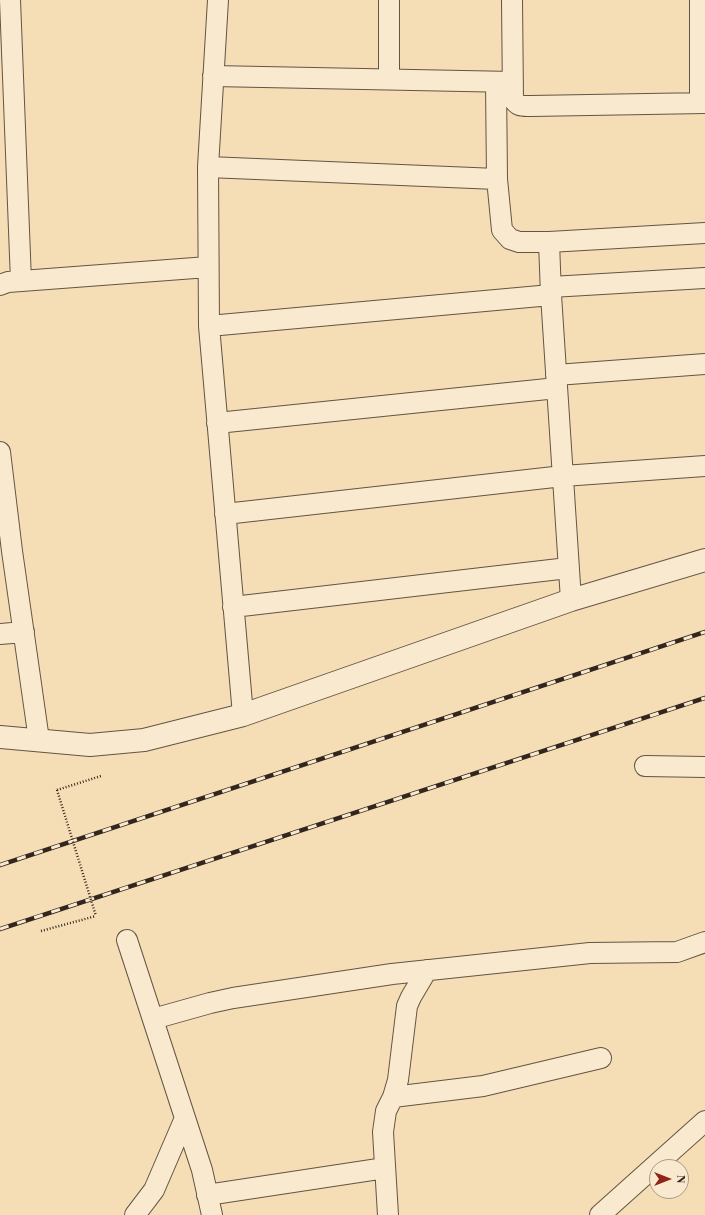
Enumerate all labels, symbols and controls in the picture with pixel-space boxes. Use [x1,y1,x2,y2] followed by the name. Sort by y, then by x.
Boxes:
[649,1159,689,1199] north arrow
[673,1175,687,1183] text: N

